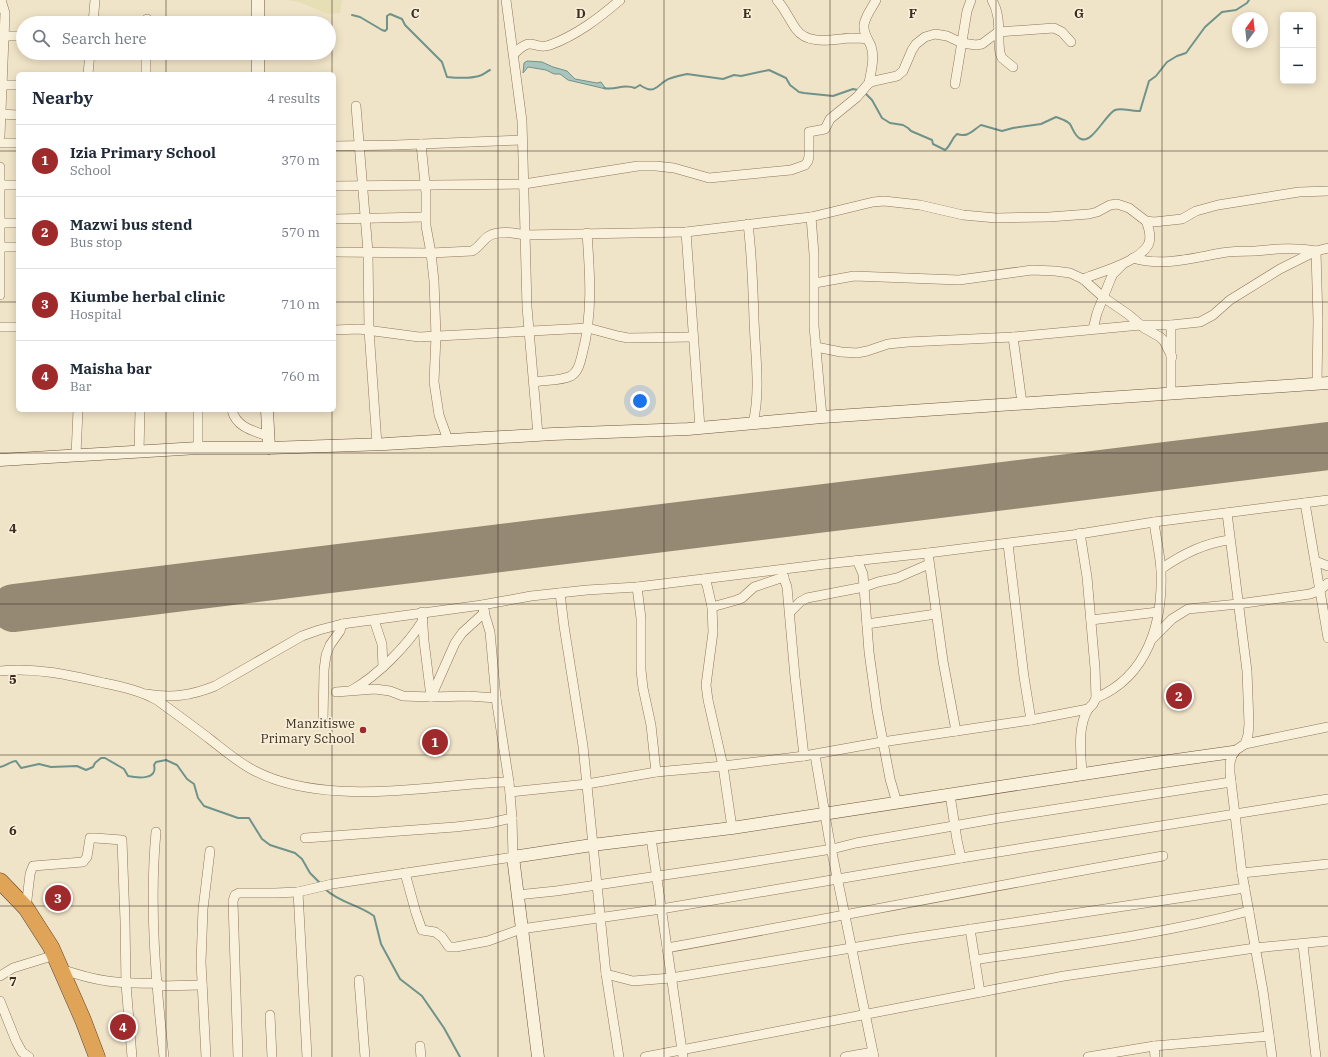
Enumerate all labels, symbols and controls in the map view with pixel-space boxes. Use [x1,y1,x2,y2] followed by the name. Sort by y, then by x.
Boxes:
[411,5,420,22] text: C
[576,5,586,22] text: D
[743,5,751,22] text: E
[909,5,917,22] text: F
[1074,5,1084,22] text: G
[1232,12,1268,48] north arrow
[1280,12,1316,84] map controls
[1280,12,1316,48] button: +
[16,16,336,60] search box
[30,27,52,49] icon: search
[62,29,147,48] text: Search here
[1280,48,1316,84] button: −
[32,87,93,109] text: Nearby
[267,90,320,107] text: 4 results
[70,143,216,162] text: Izia Primary School
[41,152,49,169] text: 1
[281,152,320,169] text: 370 m
[70,162,111,179] text: School
[70,215,192,234] text: Mazwi bus stend
[41,224,49,241] text: 2
[281,224,320,241] text: 570 m
[70,234,122,251] text: Bus stop
[70,287,225,306] text: Kiumbe herbal clinic
[41,296,49,313] text: 3
[281,296,320,313] text: 710 m
[70,306,122,323] text: Hospital
[70,359,152,378] text: Maisha bar
[41,368,49,385] text: 4
[281,368,320,385] text: 760 m
[70,378,92,395] text: Bar
[630,391,650,411] your location
[9,520,17,537] text: 4
[9,671,17,688] text: 5
[1166,681,1192,711] pin: 2
[260,715,355,747] place label: Manzitiswe Primary School
[358,725,368,735] marker: Manzitiswe Primary School
[422,727,448,757] pin: 1
[9,822,17,839] text: 6
[45,883,71,913] pin: 3
[9,973,17,990] text: 7
[110,1012,136,1042] pin: 4

